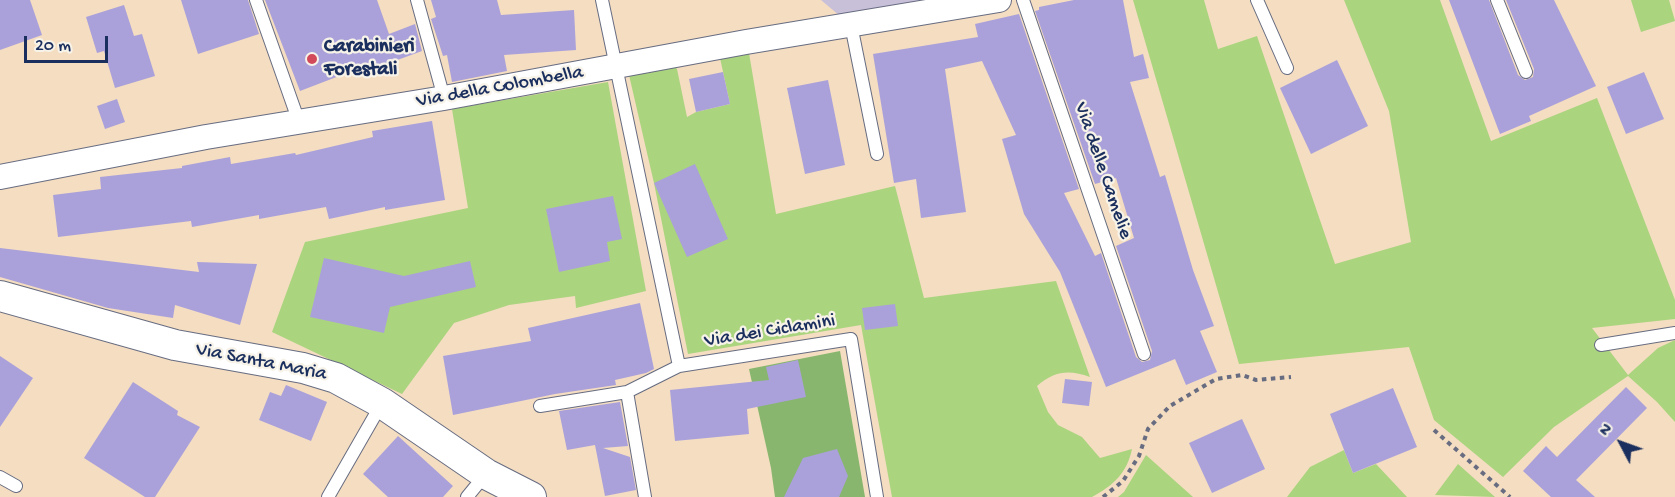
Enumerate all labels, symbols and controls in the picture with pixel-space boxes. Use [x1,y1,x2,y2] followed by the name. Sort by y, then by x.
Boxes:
[27,24,111,62] scale bar
[35,36,71,57] text: 20 m
[324,36,415,83] place label: Carabinieri Forestali
[305,52,319,66] marker: Carabinieri Forestali
[415,62,585,114] street label: Via della Colombella
[1067,100,1137,242] street label: Via delle Camelie
[703,310,837,354] street label: Via dei Ciclamini
[194,339,328,387] street label: Via Santa Maria
[1591,413,1651,473] north arrow
[1596,421,1618,441] text: N

